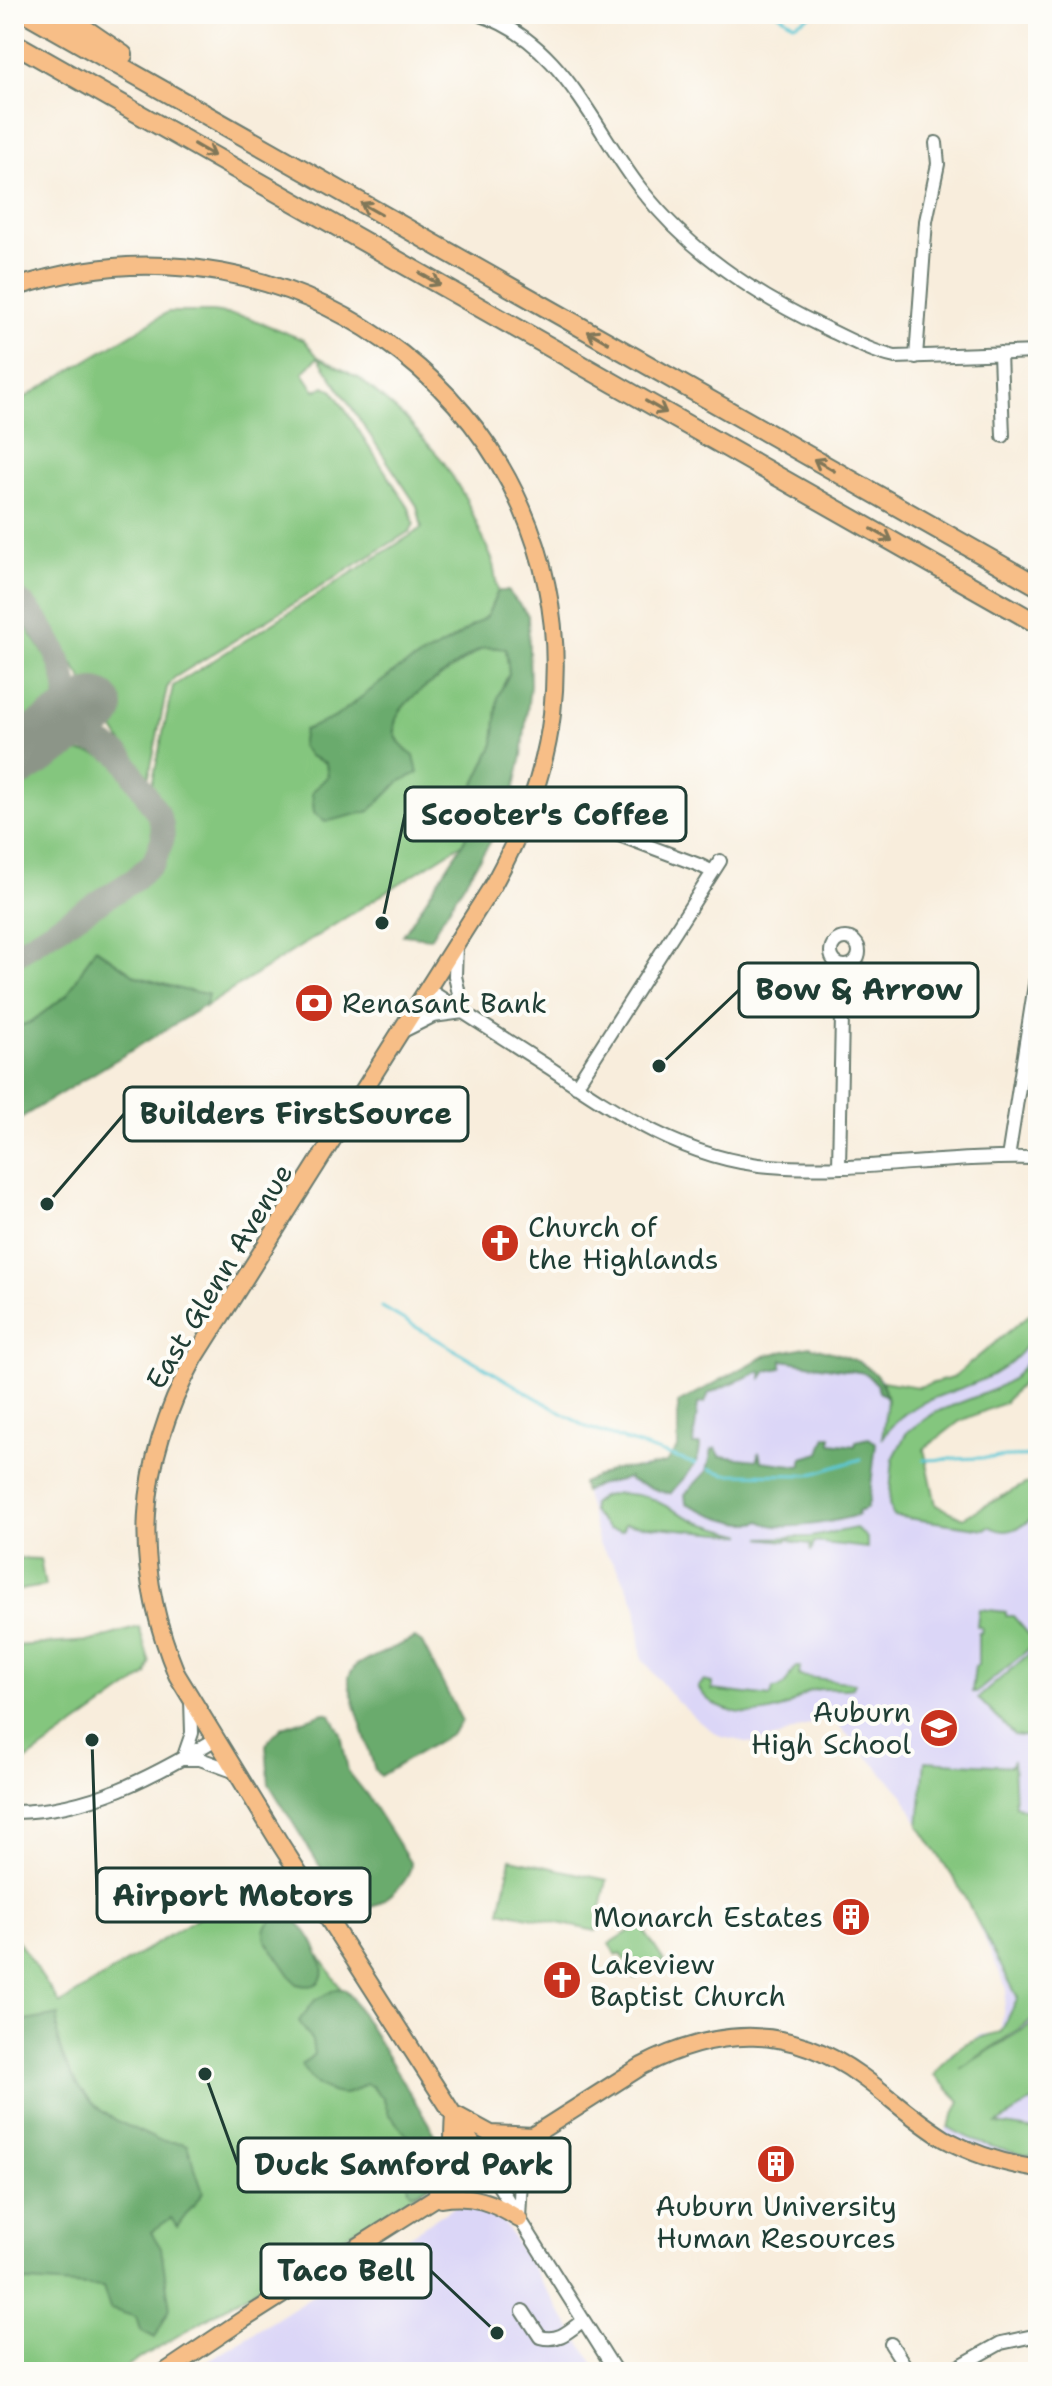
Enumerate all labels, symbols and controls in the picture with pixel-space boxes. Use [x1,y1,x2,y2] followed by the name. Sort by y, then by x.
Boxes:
[191,143,215,158] one-way arrow
[360,201,384,216] one-way arrow
[417,272,441,287] one-way arrow
[587,329,610,345] one-way arrow
[644,399,667,415] one-way arrow
[813,457,836,473] one-way arrow
[870,527,893,543] one-way arrow
[405,787,686,841] callout: Scooter's Coffee
[421,794,669,835] text: Scooter's Coffee
[739,963,978,1017] callout: Bow & Arrow
[755,969,963,1010] text: Bow & Arrow
[293,982,335,1024] bank icon: Renasant Bank
[342,984,547,1022] place label: Renasant Bank
[124,1087,468,1141] callout: Builders FirstSource
[140,1093,452,1134] text: Builders FirstSource
[137,1156,301,1396] street label: East Glenn Avenue
[528,1208,719,1278] place label: Church of the Highlands
[479,1222,521,1264] church icon: Church of the Highlands
[751,1693,912,1763] place label: Auburn High School
[918,1707,960,1749] school or university icon: Auburn High School
[97,1868,370,1922] callout: Airport Motors
[112,1875,354,1916] text: Airport Motors
[830,1896,872,1938] building icon: Monarch Estates
[593,1898,823,1936] place label: Monarch Estates
[590,1945,786,2015] place label: Lakeview Baptist Church
[541,1959,583,2001] church icon: Lakeview Baptist Church
[238,2138,570,2192] callout: Duck Samford Park
[755,2143,797,2185] building icon: Auburn University Human Resources
[254,2144,554,2185] text: Duck Samford Park
[655,2187,897,2257] place label: Auburn University Human Resources
[261,2244,431,2298] callout: Taco Bell
[277,2250,415,2291] text: Taco Bell

